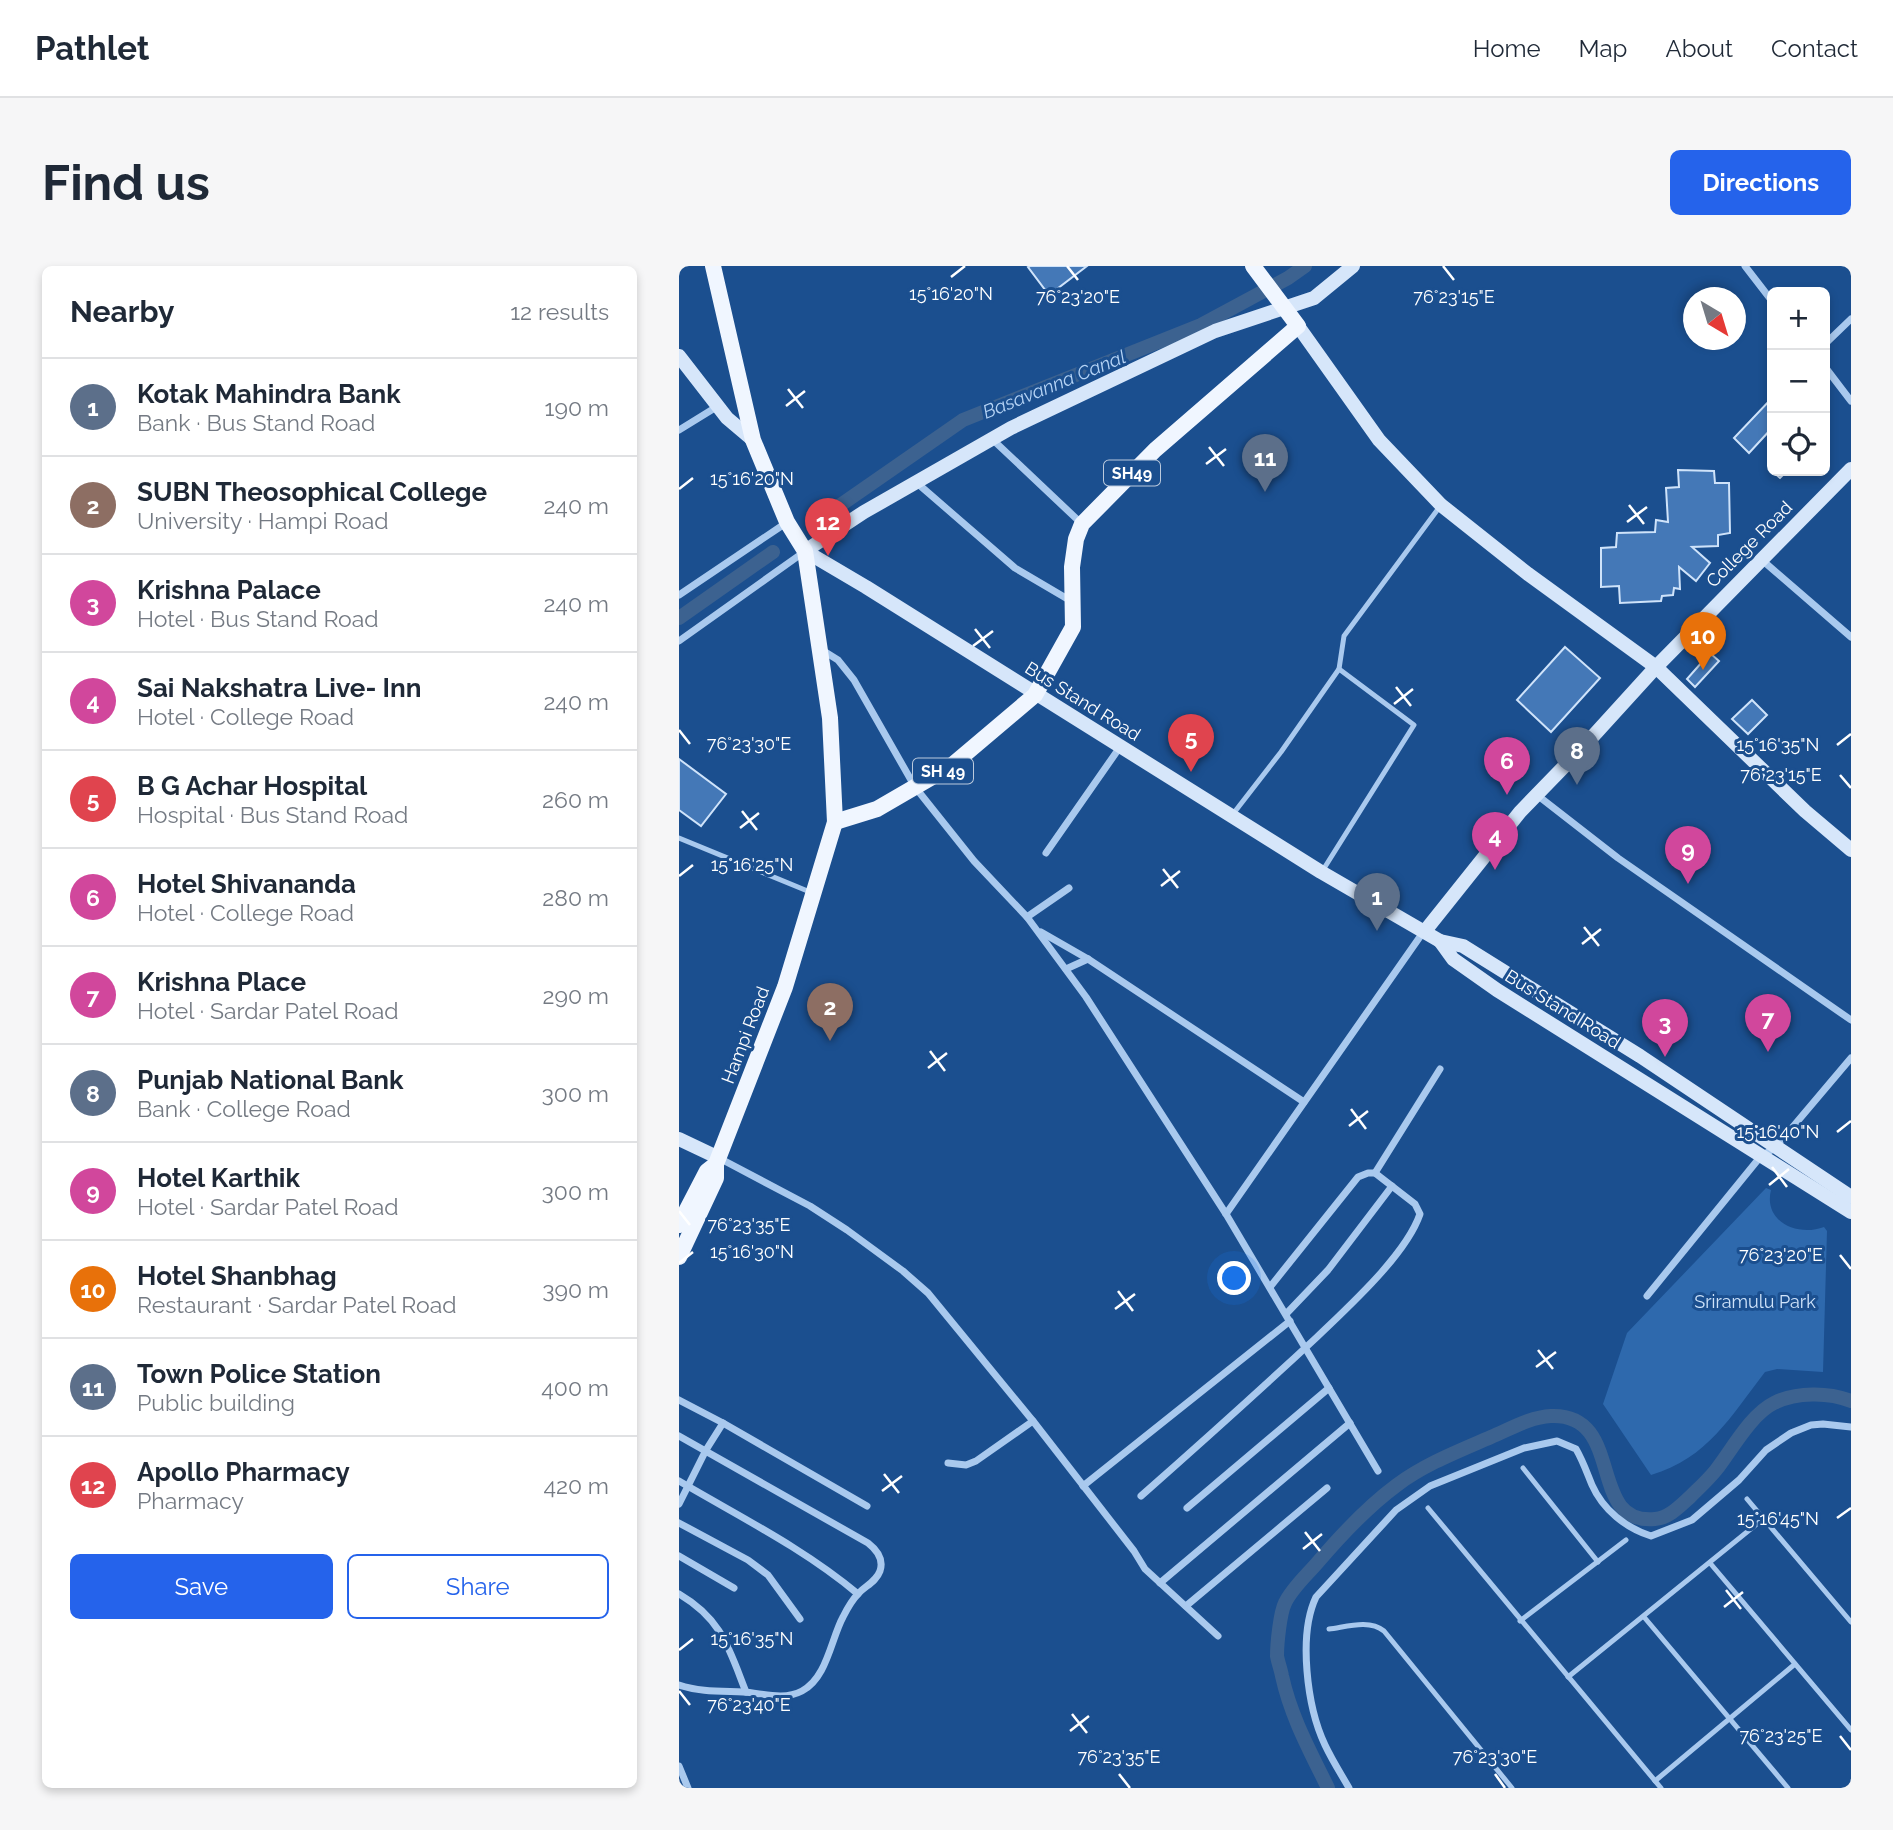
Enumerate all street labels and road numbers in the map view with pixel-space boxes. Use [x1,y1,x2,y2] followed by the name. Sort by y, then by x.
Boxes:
[1104,461,1160,486] road number: SH49
[1702,497,1796,591] street label: College Road
[1021,657,1145,745] street label: Bus Stand Road
[913,758,973,784] road number: SH 49
[1501,965,1625,1053] street label: Bus Stand Road
[717,983,773,1087] street label: Hampi Road

